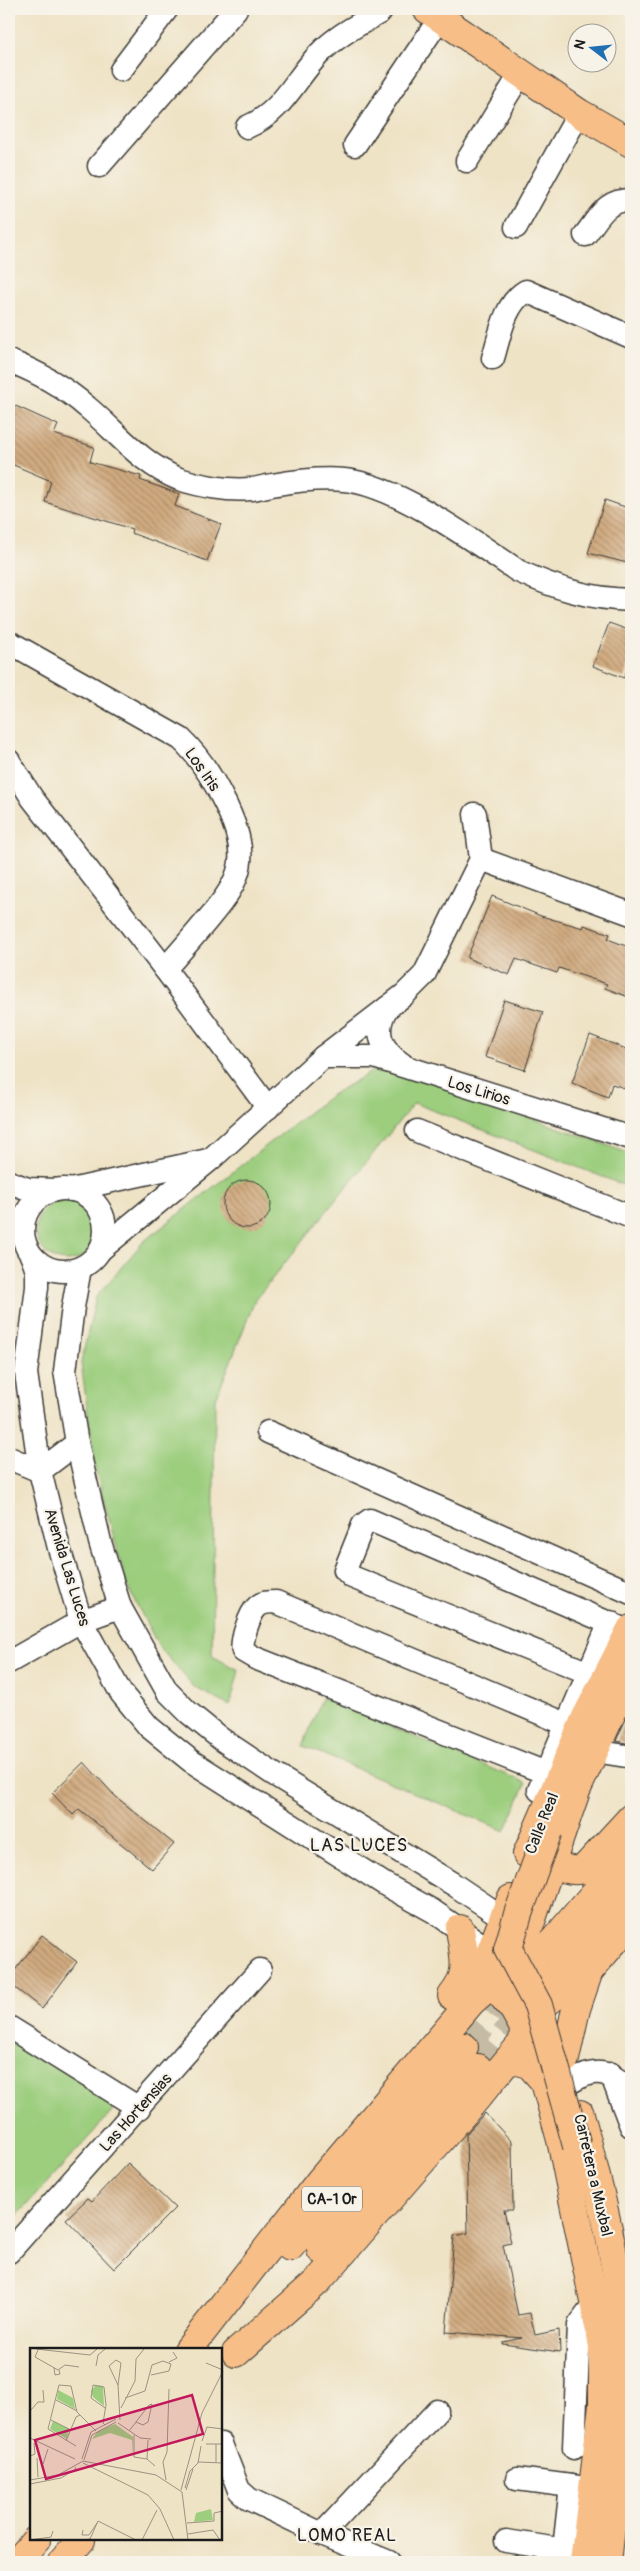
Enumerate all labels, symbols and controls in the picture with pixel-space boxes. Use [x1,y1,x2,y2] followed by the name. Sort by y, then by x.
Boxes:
[568,22,618,72] north arrow
[571,38,589,51] text: N
[180,744,224,795] street label: Los Iris
[445,1072,512,1110] street label: Los Lirios
[40,1506,94,1629] street label: Avenida Las Luces
[521,1790,563,1857] street label: Calle Real
[310,1834,408,1857] district label: LAS LUCES
[95,2069,176,2156] street label: Las Hortensias
[569,2112,617,2238] street label: Carretera a Muxbal
[302,2186,362,2212] road number: CA-1 Or
[30,2348,222,2541] inset map
[297,2524,397,2547] district label: LOMO REAL

